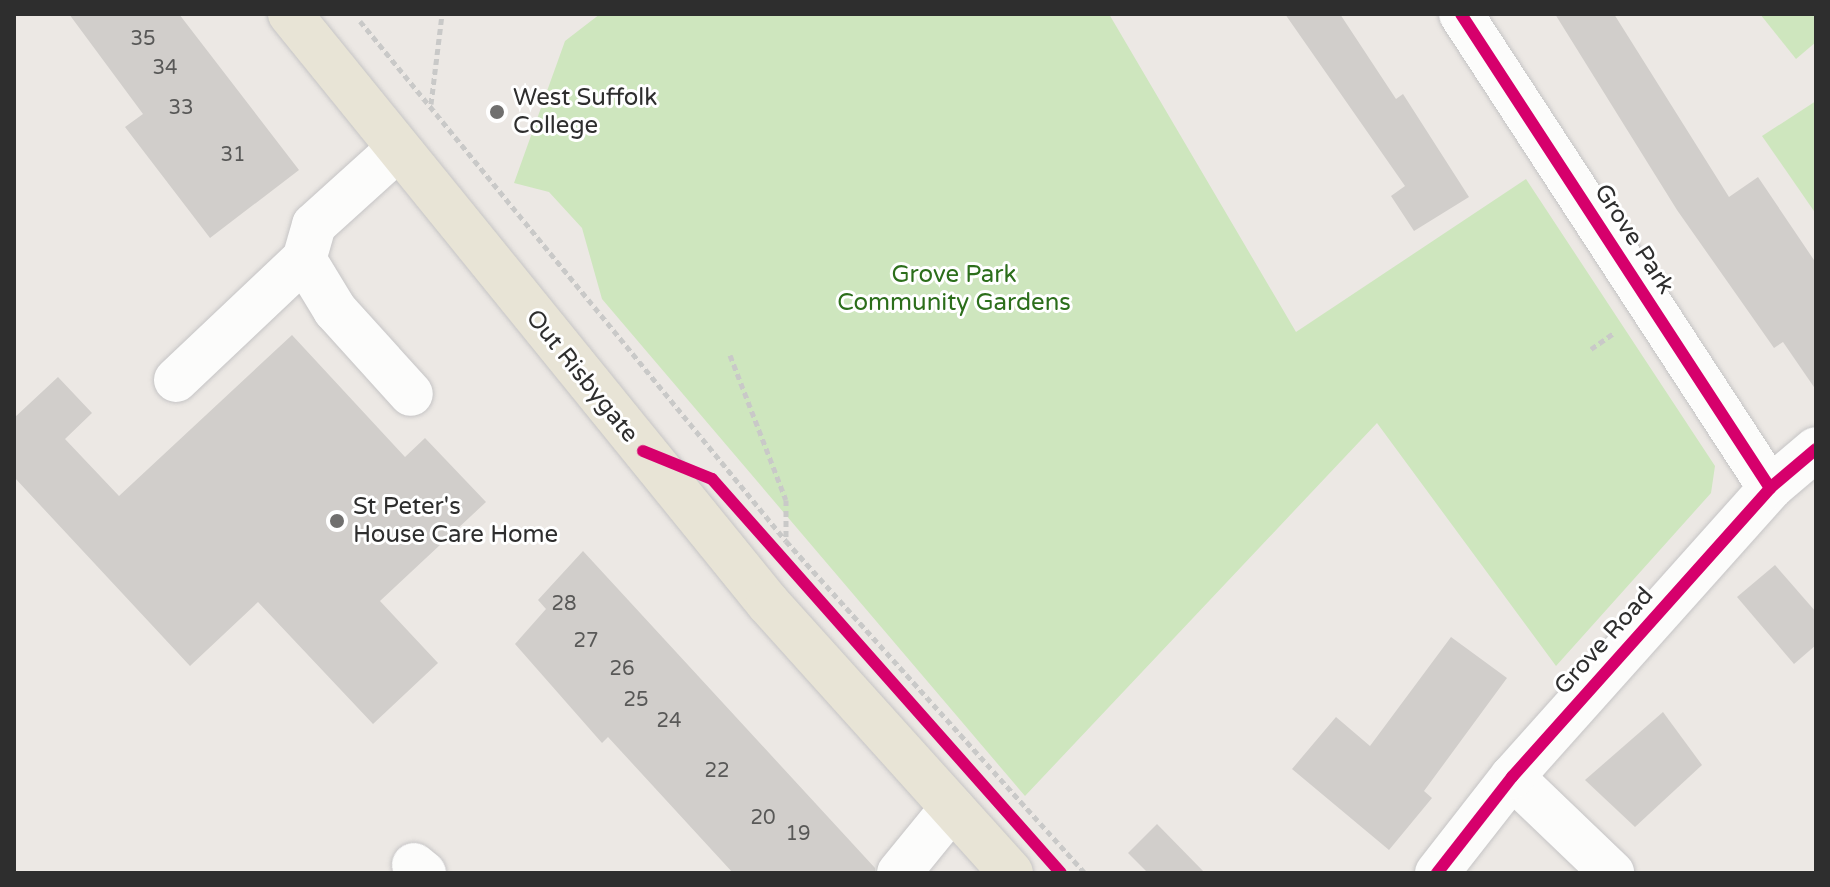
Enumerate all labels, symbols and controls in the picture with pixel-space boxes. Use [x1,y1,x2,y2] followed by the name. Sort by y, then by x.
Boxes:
[130,27,156,51] house number: 35
[152,56,178,80] house number: 34
[513,84,657,140] place label: West Suffolk College
[168,96,194,120] house number: 33
[488,103,506,121] marker: West Suffolk College
[220,143,246,167] house number: 31
[1588,179,1680,299] street label: Grove Park
[837,261,1071,317] park label: Grove Park Community Gardens
[520,304,644,448] street label: Out Risbygate
[353,493,558,549] place label: St Peter's House Care Home
[328,512,346,530] marker: St Peter's House Care Home
[1548,582,1660,700] street label: Grove Road
[551,592,577,616] house number: 28
[573,629,599,653] house number: 27
[609,657,635,681] house number: 26
[623,688,649,712] house number: 25
[656,709,682,733] house number: 24
[704,759,730,783] house number: 22
[750,806,776,830] house number: 20
[785,822,811,846] house number: 19

